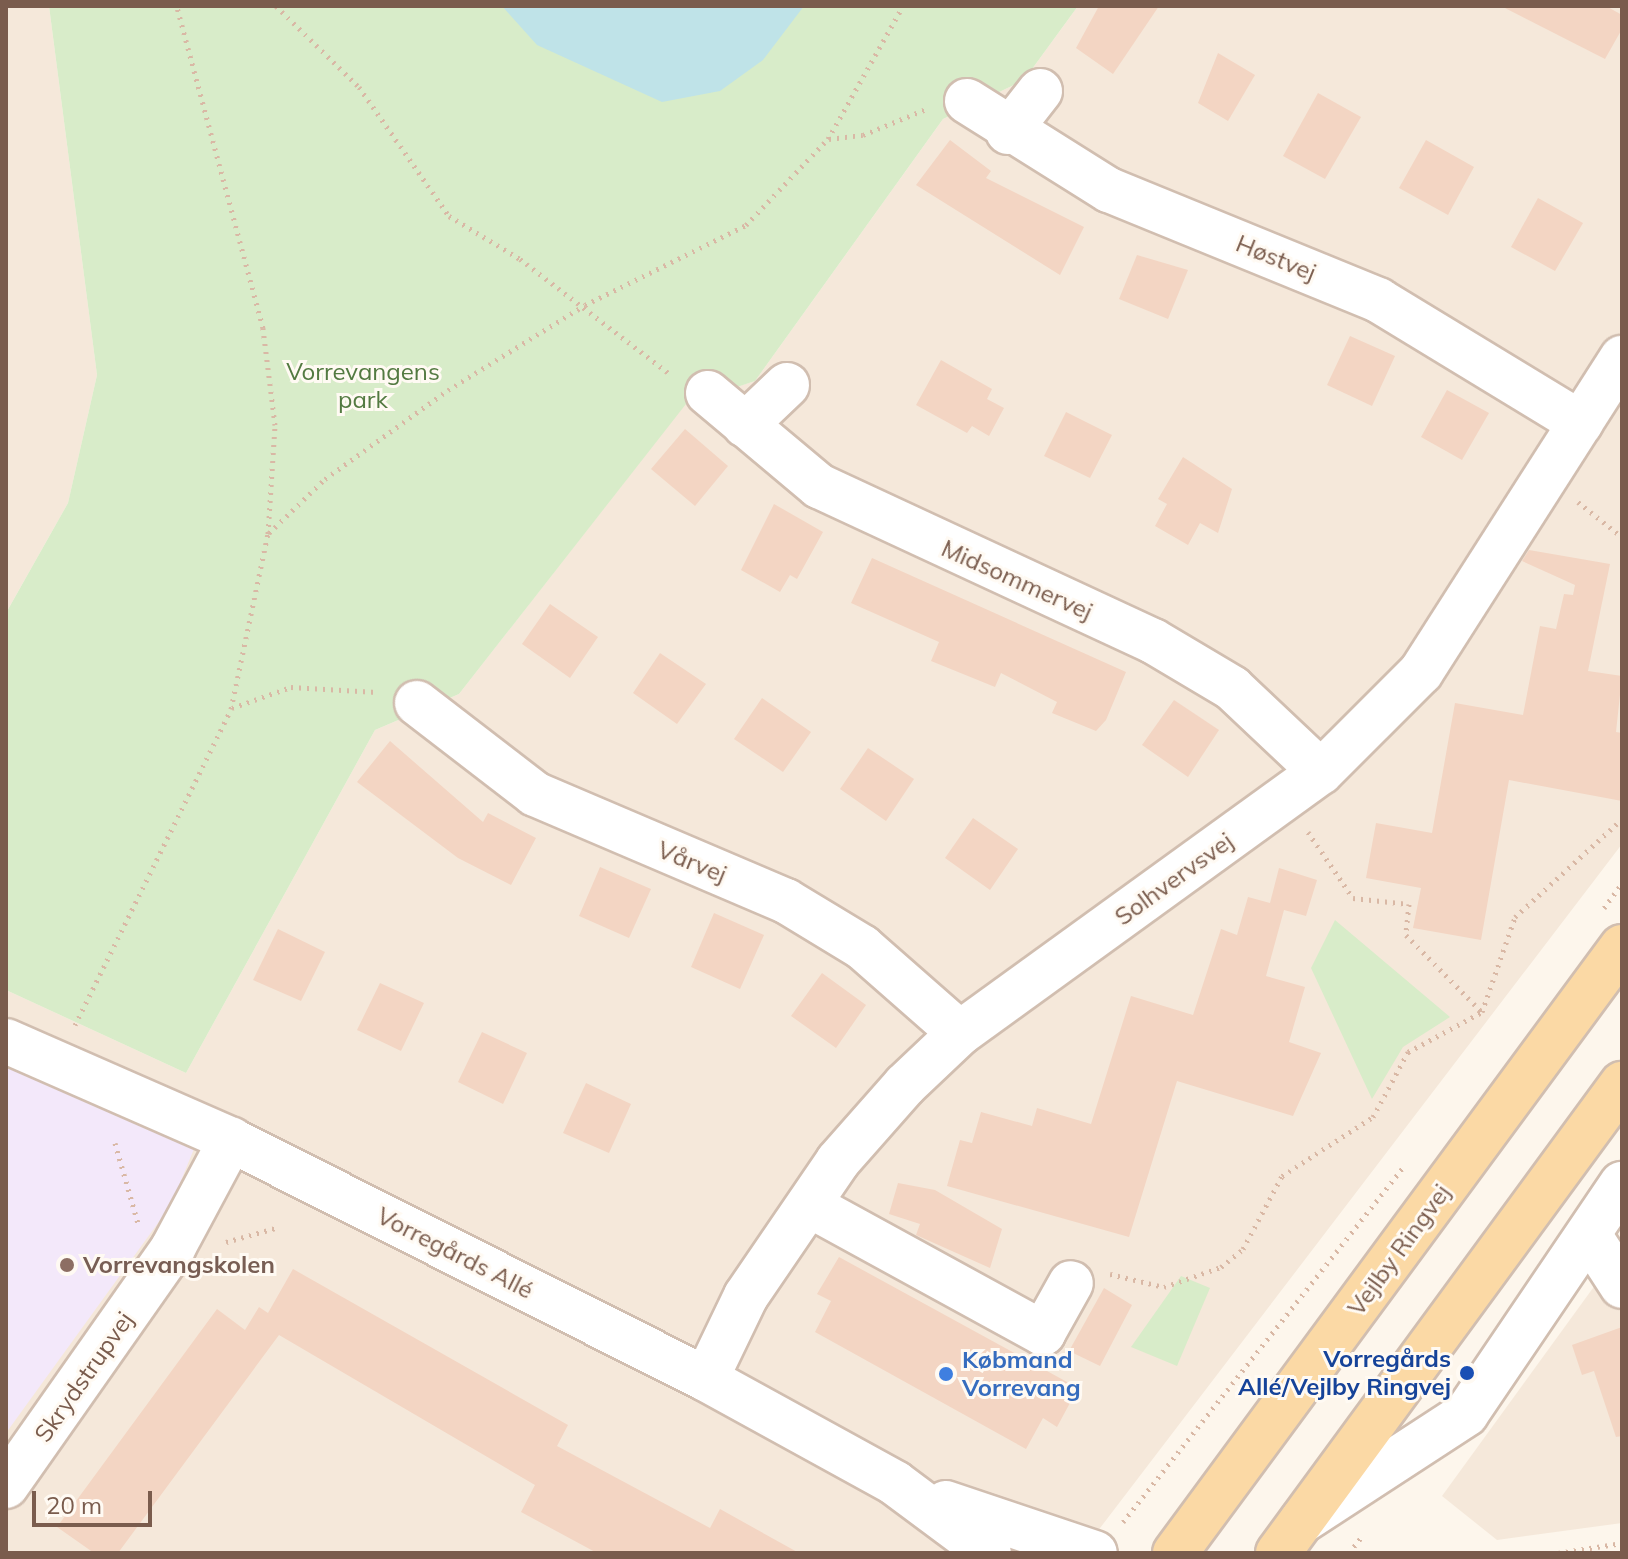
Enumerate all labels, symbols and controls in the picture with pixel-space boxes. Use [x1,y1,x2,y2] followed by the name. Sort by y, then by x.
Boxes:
[1232,229,1320,287] street label: Høstvej
[286,358,440,414] park label: Vorrevangens park
[937,534,1097,626] street label: Midsommervej
[1109,827,1239,931] street label: Solhvervsvej
[653,835,731,889] street label: Vårvej
[1342,1179,1456,1321] street label: Vejlby Ringvej
[372,1201,538,1305] street label: Vorregårds Allé
[83,1251,275,1279] place label: Vorrevangskolen
[58,1256,76,1274] marker: Vorrevangskolen
[29,1306,139,1448] street label: Skrydstrupvej
[1238,1345,1451,1401] place label: Vorregårds Allé/Vejlby Ringvej
[962,1346,1081,1402] place label: Købmand Vorrevang
[1458,1364,1476,1382] marker: Vorregårds Allé/Vejlby Ringvej
[937,1365,955,1383] marker: Købmand Vorrevang
[36,1475,156,1525] scale bar
[46,1490,102,1520] text: 20 m

